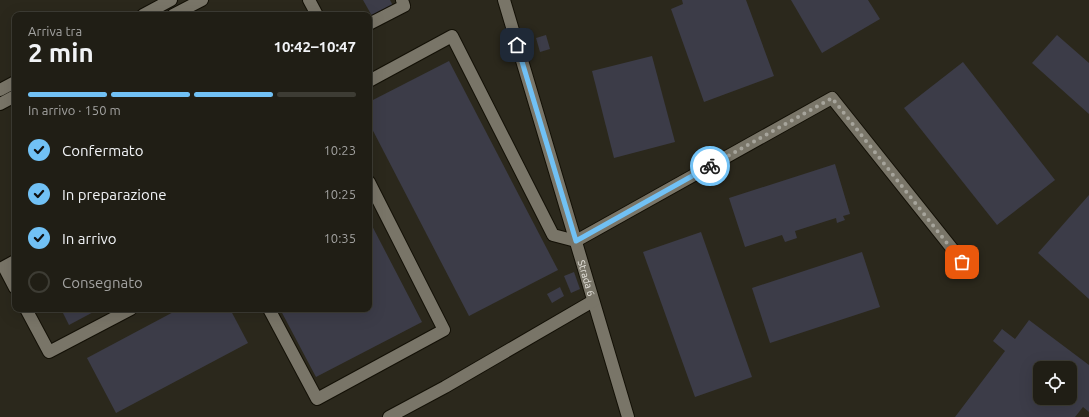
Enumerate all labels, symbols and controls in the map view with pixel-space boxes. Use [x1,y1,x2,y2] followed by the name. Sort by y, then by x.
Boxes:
[28,24,82,38] text: Arriva tra
[500,28,534,62] pin
[506,34,528,56] icon: home
[28,38,94,67] text: 2 min
[273,38,356,55] text: 10:42–10:47
[28,103,121,117] text: In arrivo · 150 m
[28,139,50,161] icon: check
[62,142,143,159] text: Confermato
[323,143,356,157] text: 10:23
[690,146,730,186] courier
[699,155,721,177] icon: bike
[28,183,50,205] icon: check
[62,186,167,203] text: In preparazione
[323,187,356,201] text: 10:25
[28,227,50,249] icon: check
[62,230,117,247] text: In arrivo
[323,231,356,245] text: 10:35
[945,245,979,279] pin
[951,251,973,273] icon: bag
[576,259,597,298] street label: Strada 6
[62,274,143,291] text: Consegnato
[1033,361,1077,405] map controls
[1033,361,1077,405] button: locate

